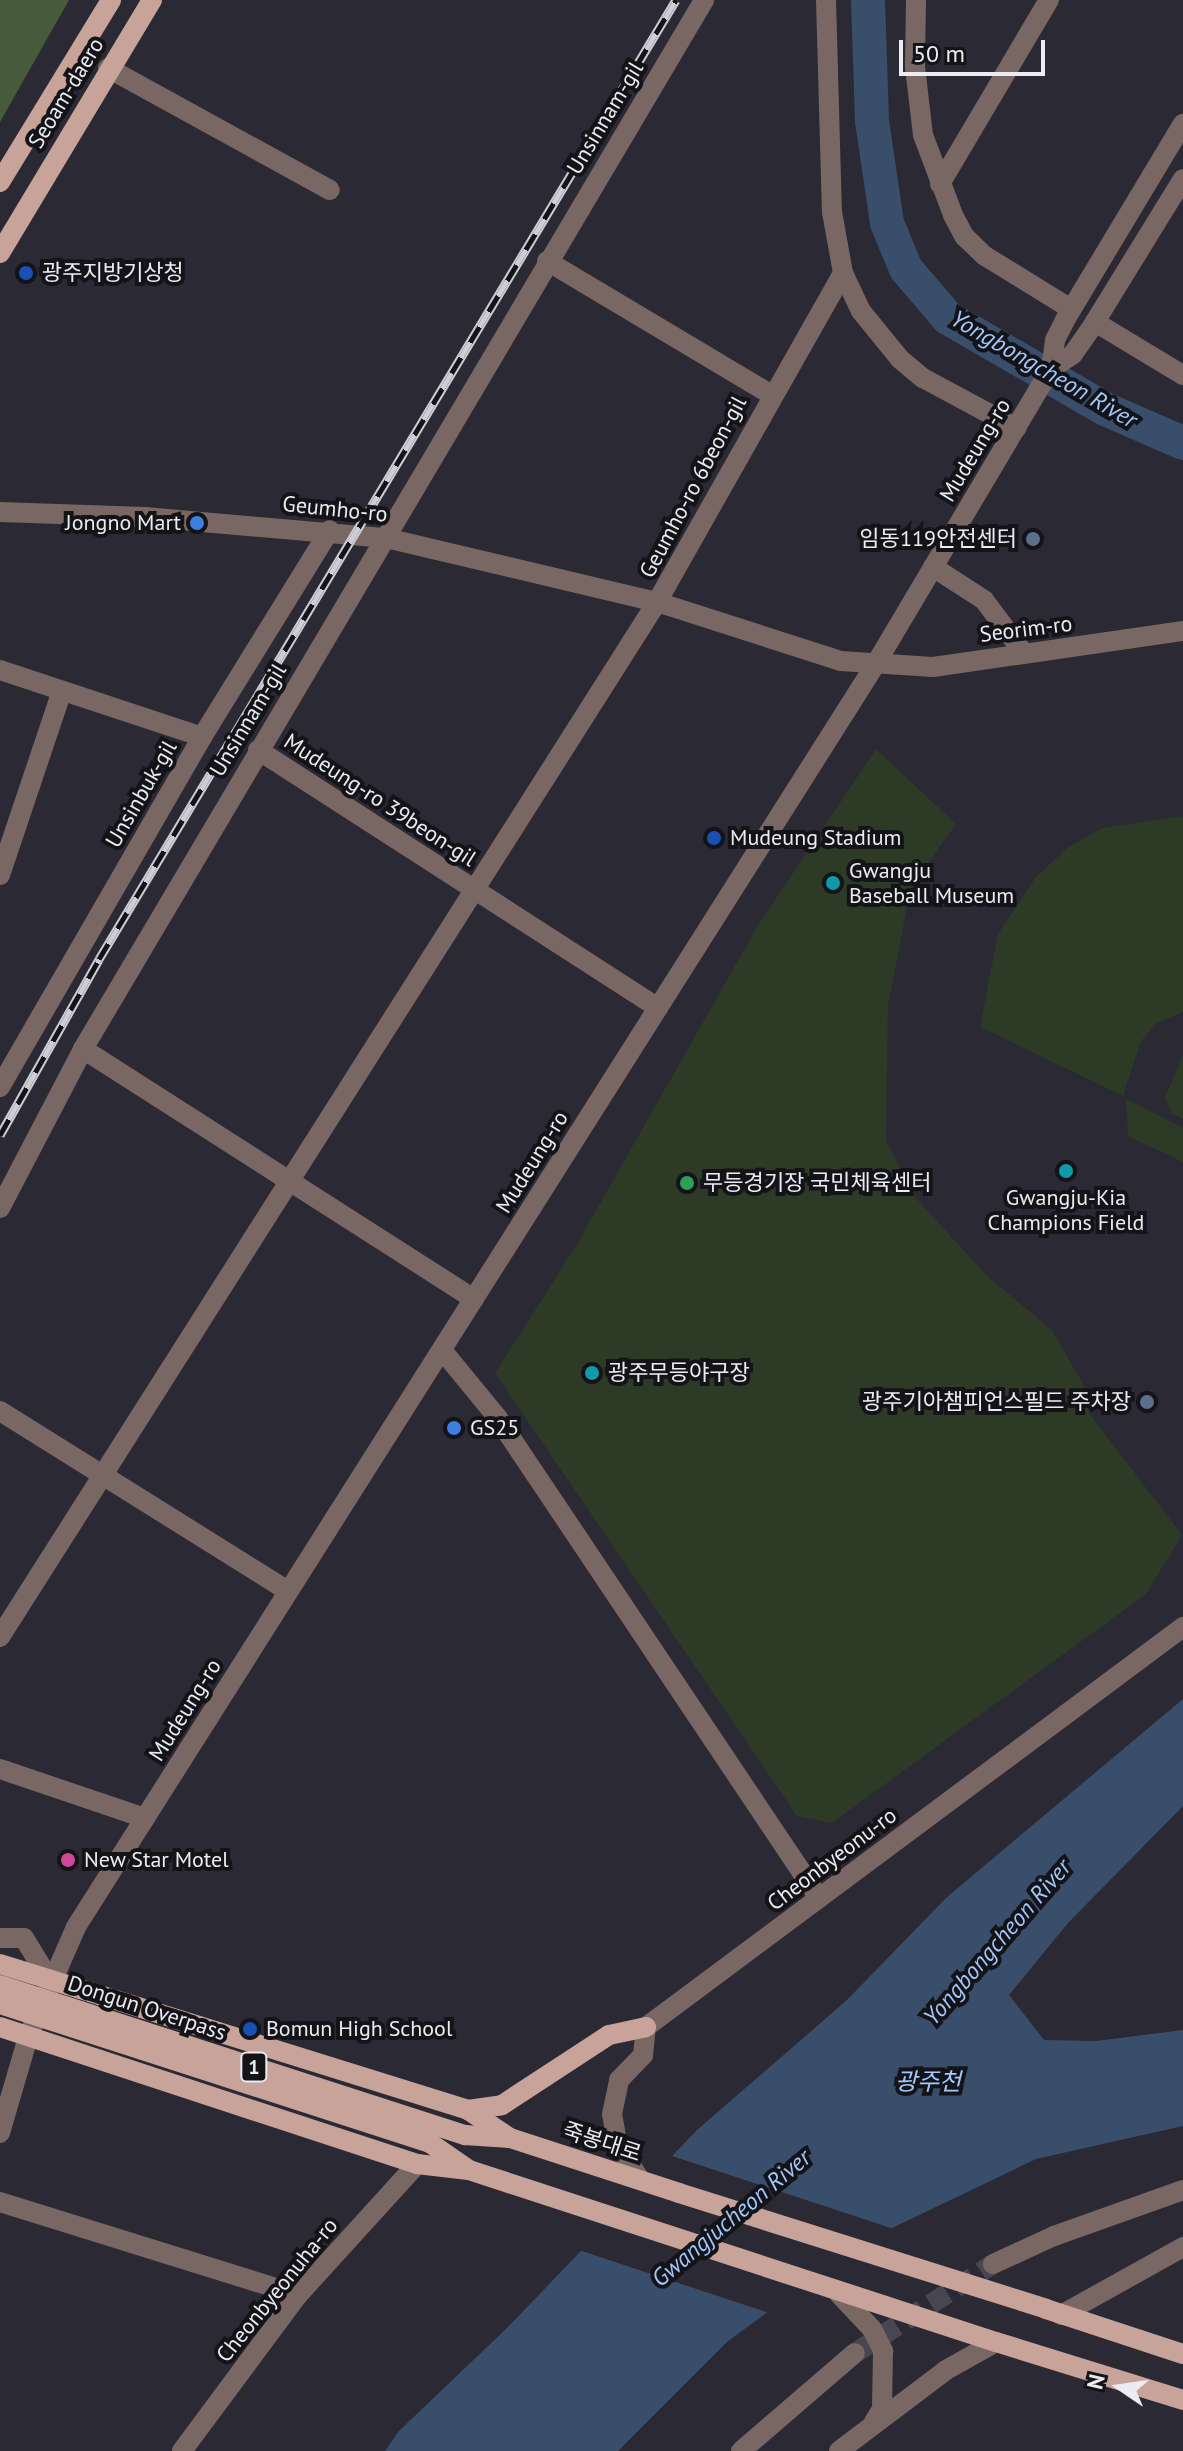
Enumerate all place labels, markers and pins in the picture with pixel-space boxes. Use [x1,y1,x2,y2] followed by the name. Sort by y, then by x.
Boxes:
[42,260,184,286] place label: 광주지방기상청
[17,264,35,282] marker: 광주지방기상청
[65,510,181,536] place label: Jongno Mart
[188,514,206,532] marker: Jongno Mart
[860,526,1017,552] place label: 임동119안전센터
[1024,530,1042,548] marker: 임동119안전센터
[730,825,901,851] place label: Mudeung Stadium
[705,829,723,847] marker: Mudeung Stadium
[849,857,1014,908] place label: Gwangju Baseball Museum
[824,874,842,892] marker: Gwangju Baseball Museum
[1057,1162,1075,1180] marker: Gwangju-Kia Champions Field
[703,1170,932,1196] place label: 무등경기장 국민체육센터
[678,1174,696,1192] marker: 무등경기장 국민체육센터
[988,1184,1144,1236] place label: Gwangju-Kia Champions Field
[608,1360,750,1386] place label: 광주무등야구장
[583,1364,601,1382] marker: 광주무등야구장
[862,1389,1131,1415] place label: 광주기아챔피언스필드 주차장
[1138,1393,1156,1411] marker: 광주기아챔피언스필드 주차장
[470,1415,519,1441] place label: GS25
[445,1419,463,1437] marker: GS25
[84,1847,229,1873] place label: New Star Motel
[59,1851,77,1869] marker: New Star Motel
[266,2016,452,2042] place label: Bomun High School
[241,2020,259,2038] marker: Bomun High School

